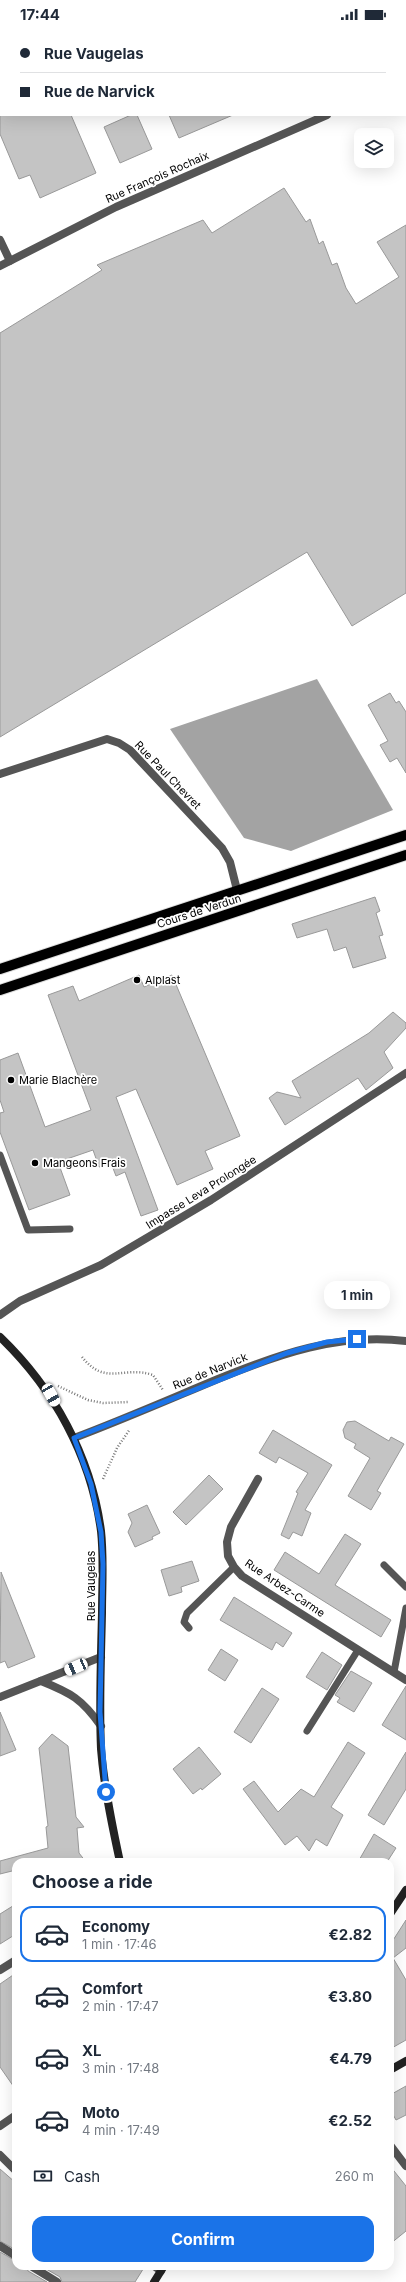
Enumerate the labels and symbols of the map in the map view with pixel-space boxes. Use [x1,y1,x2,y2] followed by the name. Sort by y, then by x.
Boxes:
[103,148,211,206] street label: Rue François Rochaix
[132,738,204,812] street label: Rue Paul Chevret
[155,891,243,931] street label: Cours de Verdun
[145,973,181,987] place label: Alplast
[132,975,142,985] marker: Alplast
[19,1073,97,1087] place label: Marie Blachère
[6,1075,16,1085] marker: Marie Blachère
[143,1152,259,1232] street label: Impasse Leva Prolongée
[43,1156,126,1170] place label: Mangeons Frais
[30,1158,40,1168] marker: Mangeons Frais
[324,1281,390,1309] callout: 1 min
[348,1330,366,1348] route end
[171,1350,249,1392] street label: Rue de Narvick
[40,1382,62,1408] car
[84,1551,98,1621] street label: Rue Vaugelas
[242,1556,328,1620] street label: Rue Arbez-Carme
[63,1657,89,1677] car
[97,1783,115,1801] route start

